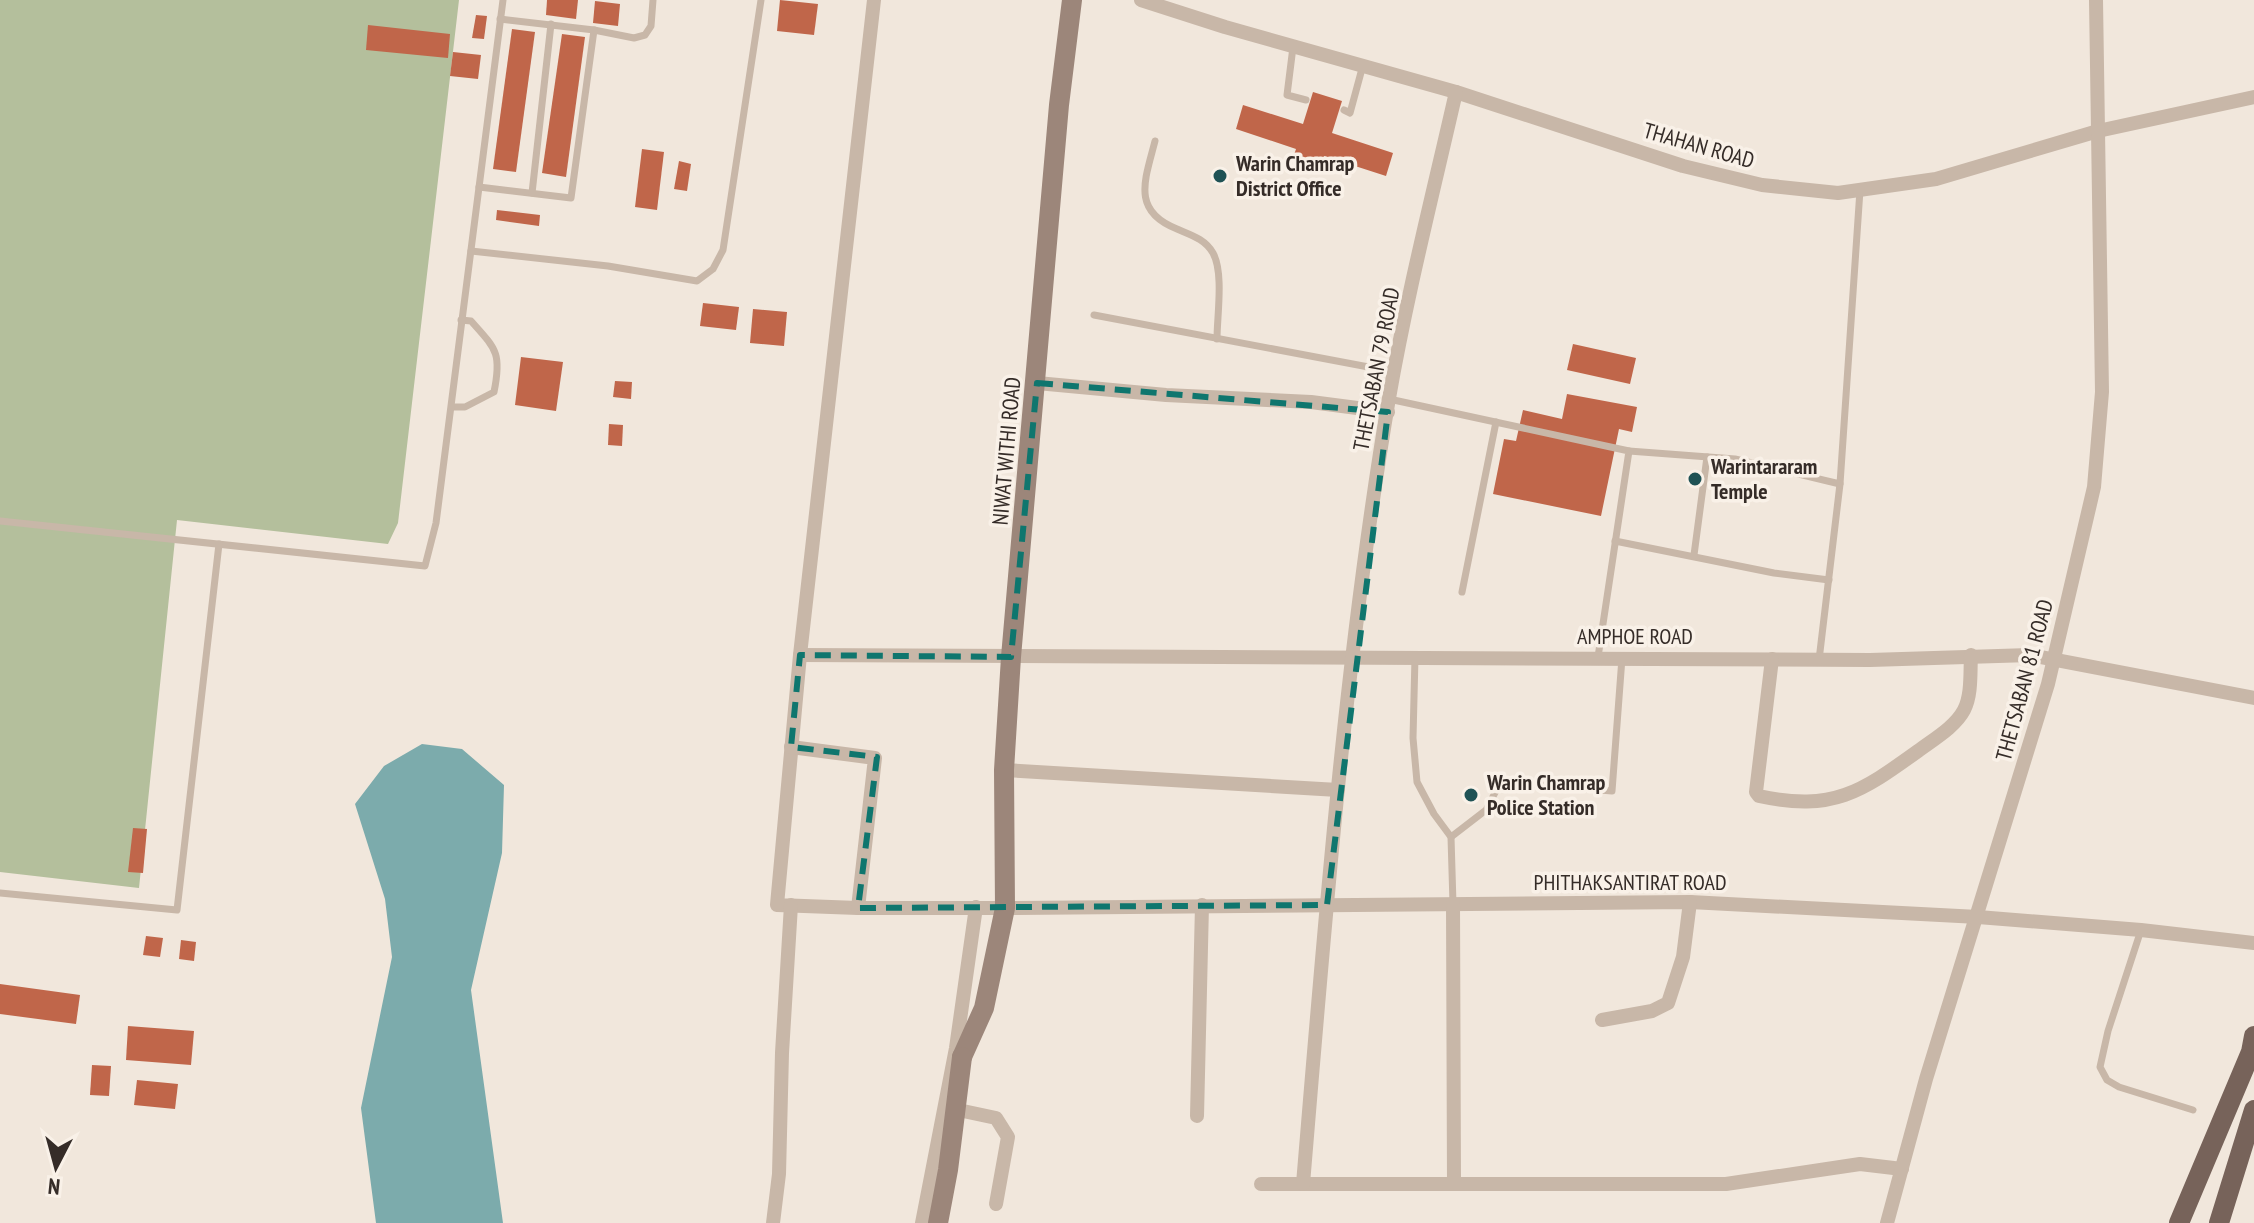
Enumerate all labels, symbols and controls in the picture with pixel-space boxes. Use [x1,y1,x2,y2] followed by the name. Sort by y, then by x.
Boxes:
[1640,116,1758,174] street label: THAHAN ROAD
[1235,149,1355,202] place label: Warin Chamrap District Office
[1211,167,1229,185] marker: Warin Chamrap District Office
[1346,285,1406,453] street label: THETSABAN 79 ROAD
[986,376,1026,526] street label: NIWAT WITHI ROAD
[1710,452,1817,505] place label: Warintararam Temple
[1686,470,1704,488] marker: Warintararam Temple
[1989,596,2059,764] street label: THETSABAN 81 ROAD
[1577,622,1693,650] street label: AMPHOE ROAD
[1486,768,1606,821] place label: Warin Chamrap Police Station
[1462,786,1480,804] marker: Warin Chamrap Police Station
[1534,868,1726,896] street label: PHITHAKSANTIRAT ROAD
[16,1127,96,1207] north arrow
[47,1172,61,1201] text: N

